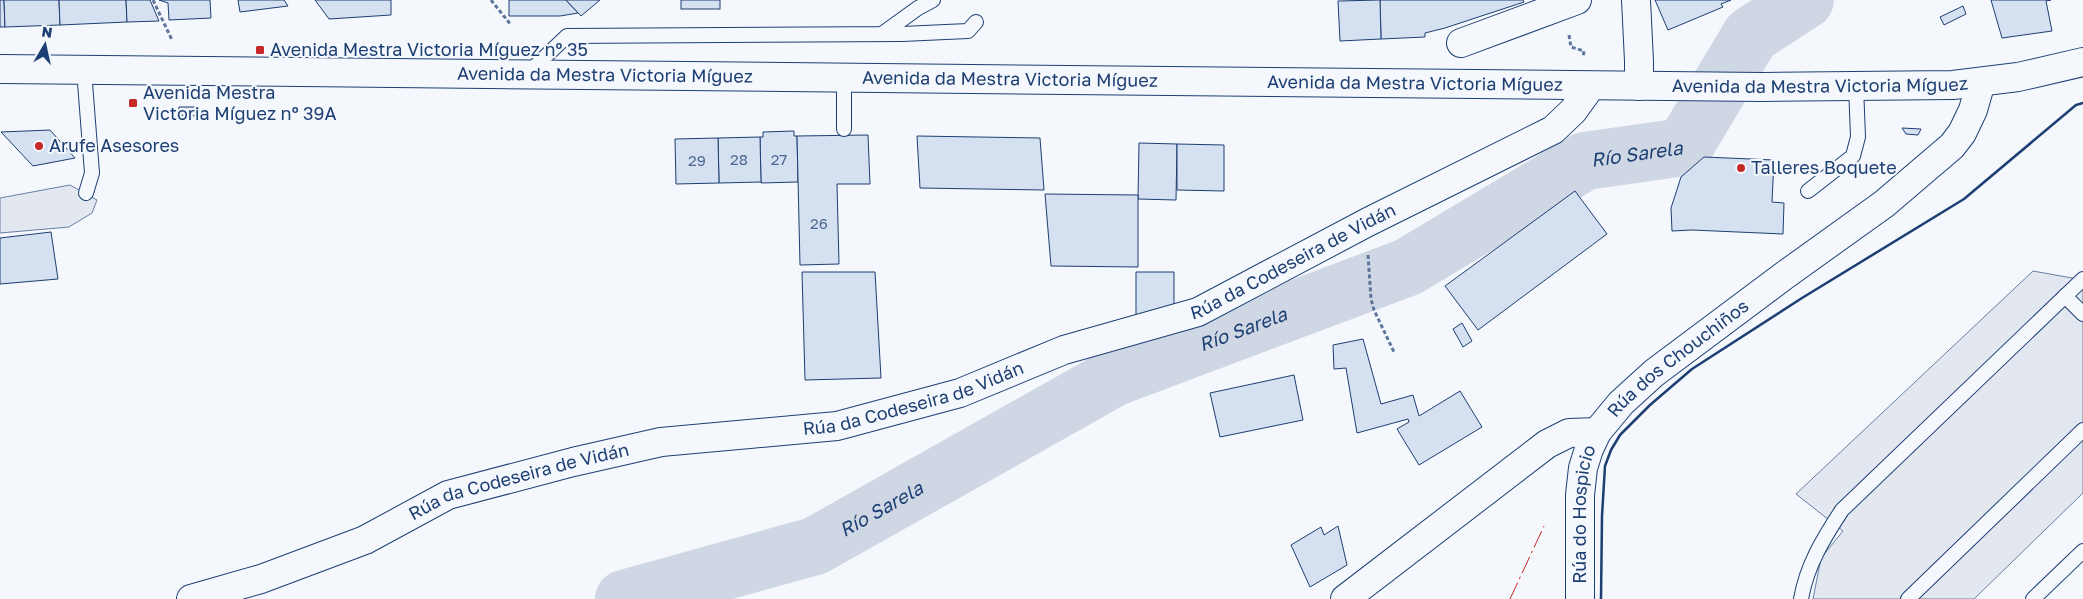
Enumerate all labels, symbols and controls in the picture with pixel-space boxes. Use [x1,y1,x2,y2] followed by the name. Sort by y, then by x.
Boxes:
[20,20,70,70] north arrow
[41,22,54,41] text: N
[270,38,588,60] place label: Avenida Mestra Victoria Míguez nº 35
[254,44,266,56] marker: Avenida Mestra Victoria Míguez nº 35
[457,62,753,87] street label: Avenida da Mestra Victoria Míguez
[862,66,1158,91] street label: Avenida da Mestra Victoria Míguez
[1267,70,1563,95] street label: Avenida da Mestra Victoria Míguez
[1672,71,1969,97] street label: Avenida da Mestra Victoria Míguez
[143,81,336,124] place label: Avenida Mestra Victoria Míguez nº 39A
[127,97,139,109] marker: Avenida Mestra Victoria Míguez nº 39A
[49,134,179,156] place label: Arufe Asesores
[1589,135,1685,171] water label: Río Sarela
[33,140,45,152] marker: Arufe Asesores
[730,150,748,168] house number: 28
[771,150,787,168] house number: 27
[688,151,706,169] house number: 29
[1751,156,1897,178] place label: Talleres Boquete
[1735,162,1747,174] marker: Talleres Boquete
[1188,198,1399,324] street label: Rúa da Codeseira de Vidán
[810,214,828,232] house number: 26
[1602,294,1753,421] street label: Rúa dos Chouchiños
[1195,301,1291,356] water label: Río Sarela
[802,356,1026,439] street label: Rúa da Codeseira de Vidán
[404,438,631,524] street label: Rúa da Codeseira de Vidán
[1568,442,1600,584] street label: Rúa do Hospicio
[835,475,928,541] water label: Río Sarela

